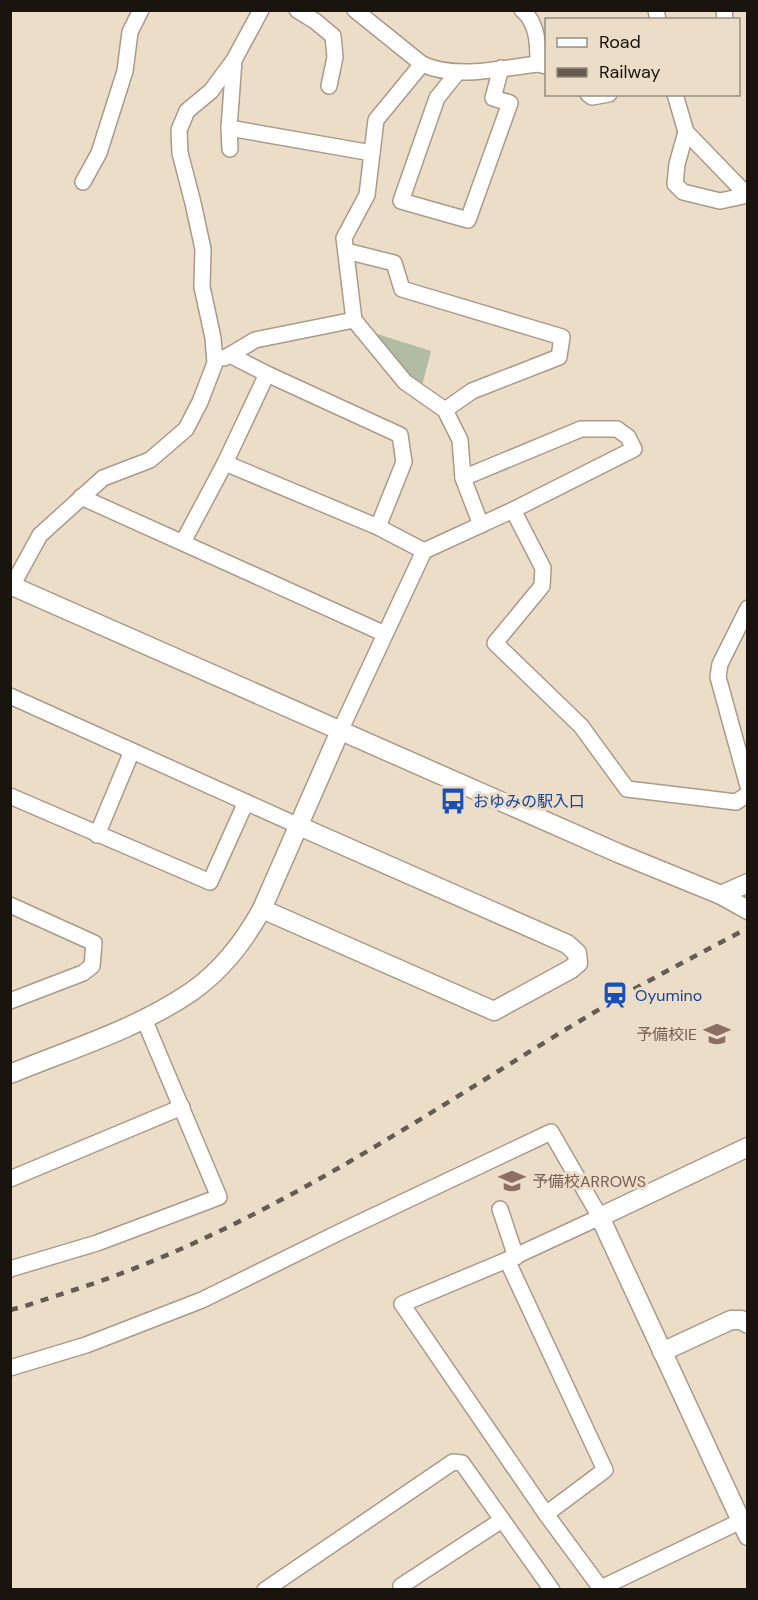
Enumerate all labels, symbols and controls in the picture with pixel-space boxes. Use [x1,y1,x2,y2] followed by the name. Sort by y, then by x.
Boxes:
[545,18,740,96] legend
[599,30,641,54] text: Road
[599,60,661,84] text: Railway
[438,786,468,816] bus stop icon: おゆみの駅入口
[473,791,585,812] place label: おゆみの駅入口
[600,980,630,1010] station icon: Oyumino
[635,985,702,1006] place label: Oyumino
[702,1019,732,1049] school or university icon: 予備校IE
[636,1024,697,1045] place label: 予備校IE
[497,1166,527,1196] school or university icon: 予備校ARROWS
[532,1171,646,1192] place label: 予備校ARROWS

